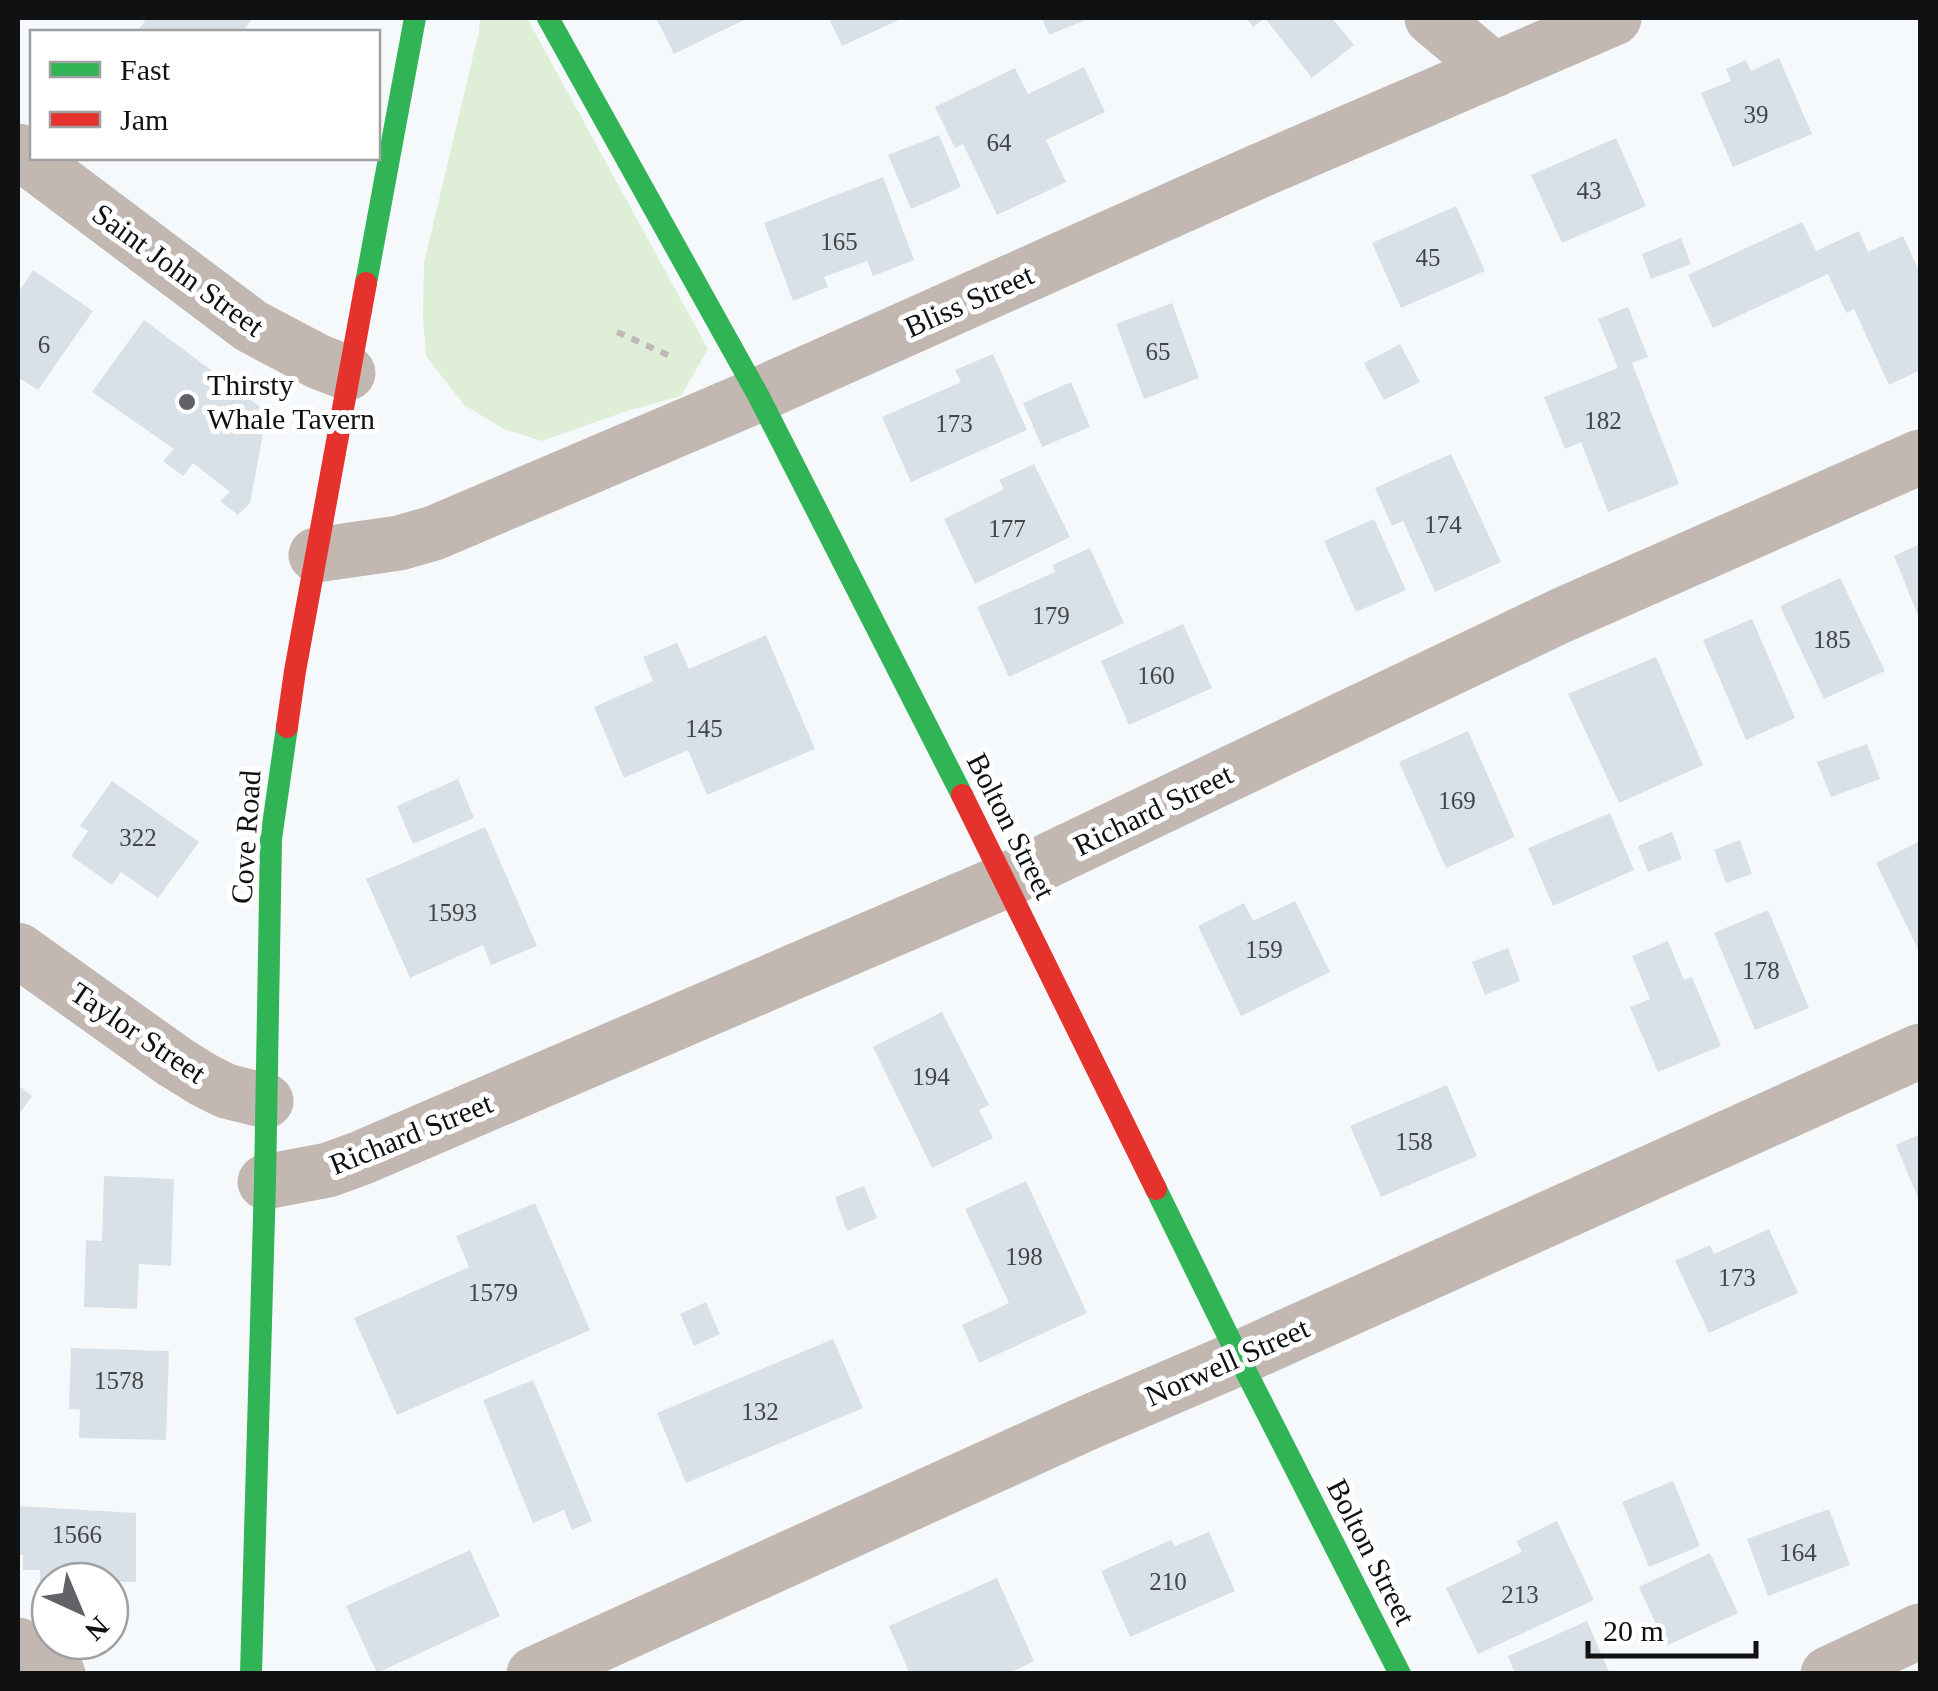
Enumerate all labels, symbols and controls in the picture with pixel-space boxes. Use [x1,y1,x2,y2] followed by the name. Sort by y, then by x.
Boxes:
[30,30,380,160] legend
[120,53,171,86] text: Fast
[1744,101,1769,128] house number: 39
[120,103,168,136] text: Jam
[987,129,1012,156] house number: 64
[1577,177,1602,204] house number: 43
[86,196,271,343] street label: Saint John Street
[820,228,858,255] house number: 165
[1416,244,1441,271] house number: 45
[899,257,1039,344] street label: Bliss Street
[38,331,50,358] house number: 6
[1146,338,1171,365] house number: 65
[207,368,375,435] place label: Thirsty Whale Tavern
[176,391,198,413] marker: Thirsty Whale Tavern
[1584,407,1622,434] house number: 182
[935,410,973,437] house number: 173
[1424,511,1462,538] house number: 174
[988,515,1026,542] house number: 177
[1032,602,1070,629] house number: 179
[1813,626,1851,653] house number: 185
[1137,662,1175,689] house number: 160
[685,715,723,742] house number: 145
[961,747,1063,905] street label: Bolton Street
[1068,757,1238,862] street label: Richard Street
[224,769,267,905] street label: Cove Road
[1438,787,1476,814] house number: 169
[119,824,157,851] house number: 322
[427,899,477,926] house number: 1593
[1245,936,1283,963] house number: 159
[1742,957,1780,984] house number: 178
[65,975,212,1090] street label: Taylor Street
[912,1063,950,1090] house number: 194
[325,1086,498,1181] street label: Richard Street
[1395,1128,1433,1155] house number: 158
[1005,1243,1043,1270] house number: 198
[1718,1264,1756,1291] house number: 173
[468,1279,518,1306] house number: 1579
[1140,1310,1314,1412] street label: Norwell Street
[94,1367,144,1394] house number: 1578
[741,1398,779,1425] house number: 132
[1321,1473,1423,1631] street label: Bolton Street
[52,1521,102,1548] house number: 1566
[1779,1539,1817,1566] house number: 164
[30,1561,130,1661] north arrow
[1149,1568,1187,1595] house number: 210
[1501,1581,1539,1608] house number: 213
[1588,1596,1756,1658] scale bar
[79,1610,115,1647] text: N
[1603,1614,1664,1647] text: 20 m

